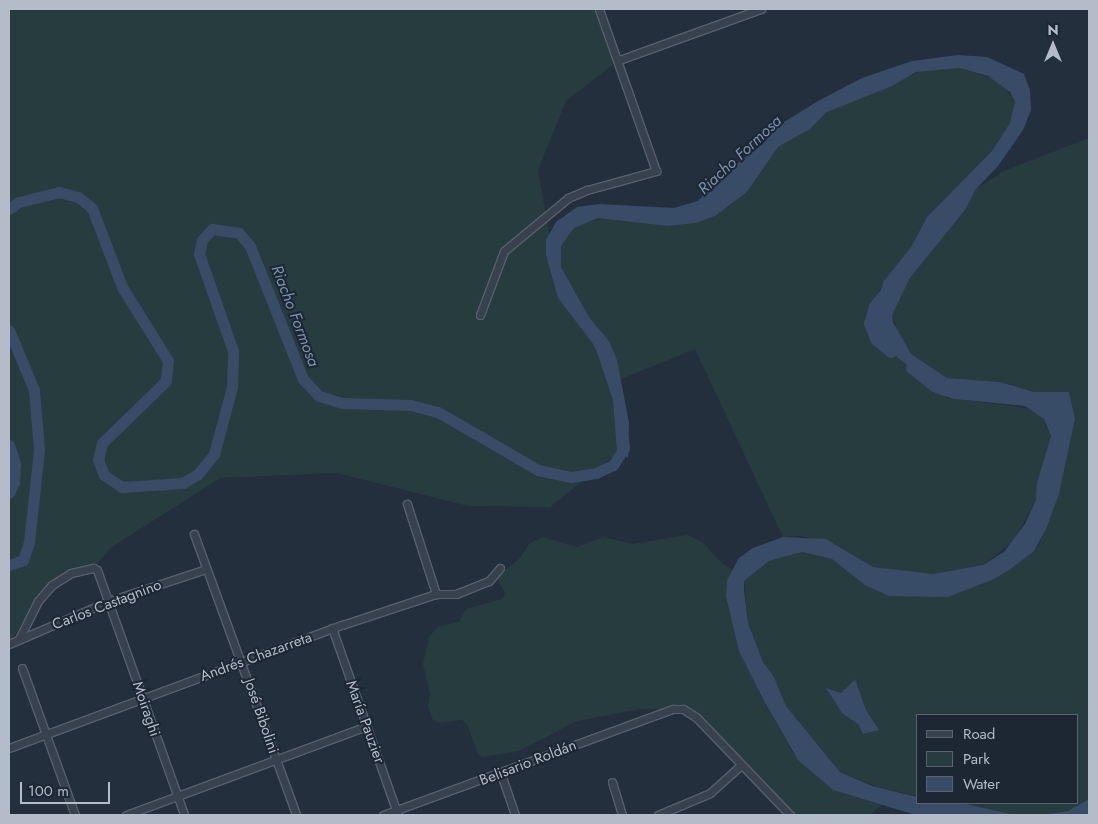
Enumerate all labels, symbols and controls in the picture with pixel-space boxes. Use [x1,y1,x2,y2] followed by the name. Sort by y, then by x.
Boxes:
[1028,20,1078,70] north arrow
[1047,20,1059,40] text: N
[694,111,786,199] water label: Riacho Formosa
[267,263,323,369] water label: Riacho Formosa
[50,576,164,634] street label: Carlos Castagnino
[198,628,314,686] street label: Andrés Chazarreta
[240,676,282,756] street label: José Bibolini
[342,678,388,766] street label: María Pauzier
[128,679,164,739] street label: Moiraghi
[916,714,1078,804] legend
[963,723,995,745] text: Road
[477,736,579,790] street label: Belisario Roldán
[963,748,990,770] text: Park
[22,772,112,804] scale bar
[963,773,1000,795] text: Water
[28,780,69,802] text: 100 m

